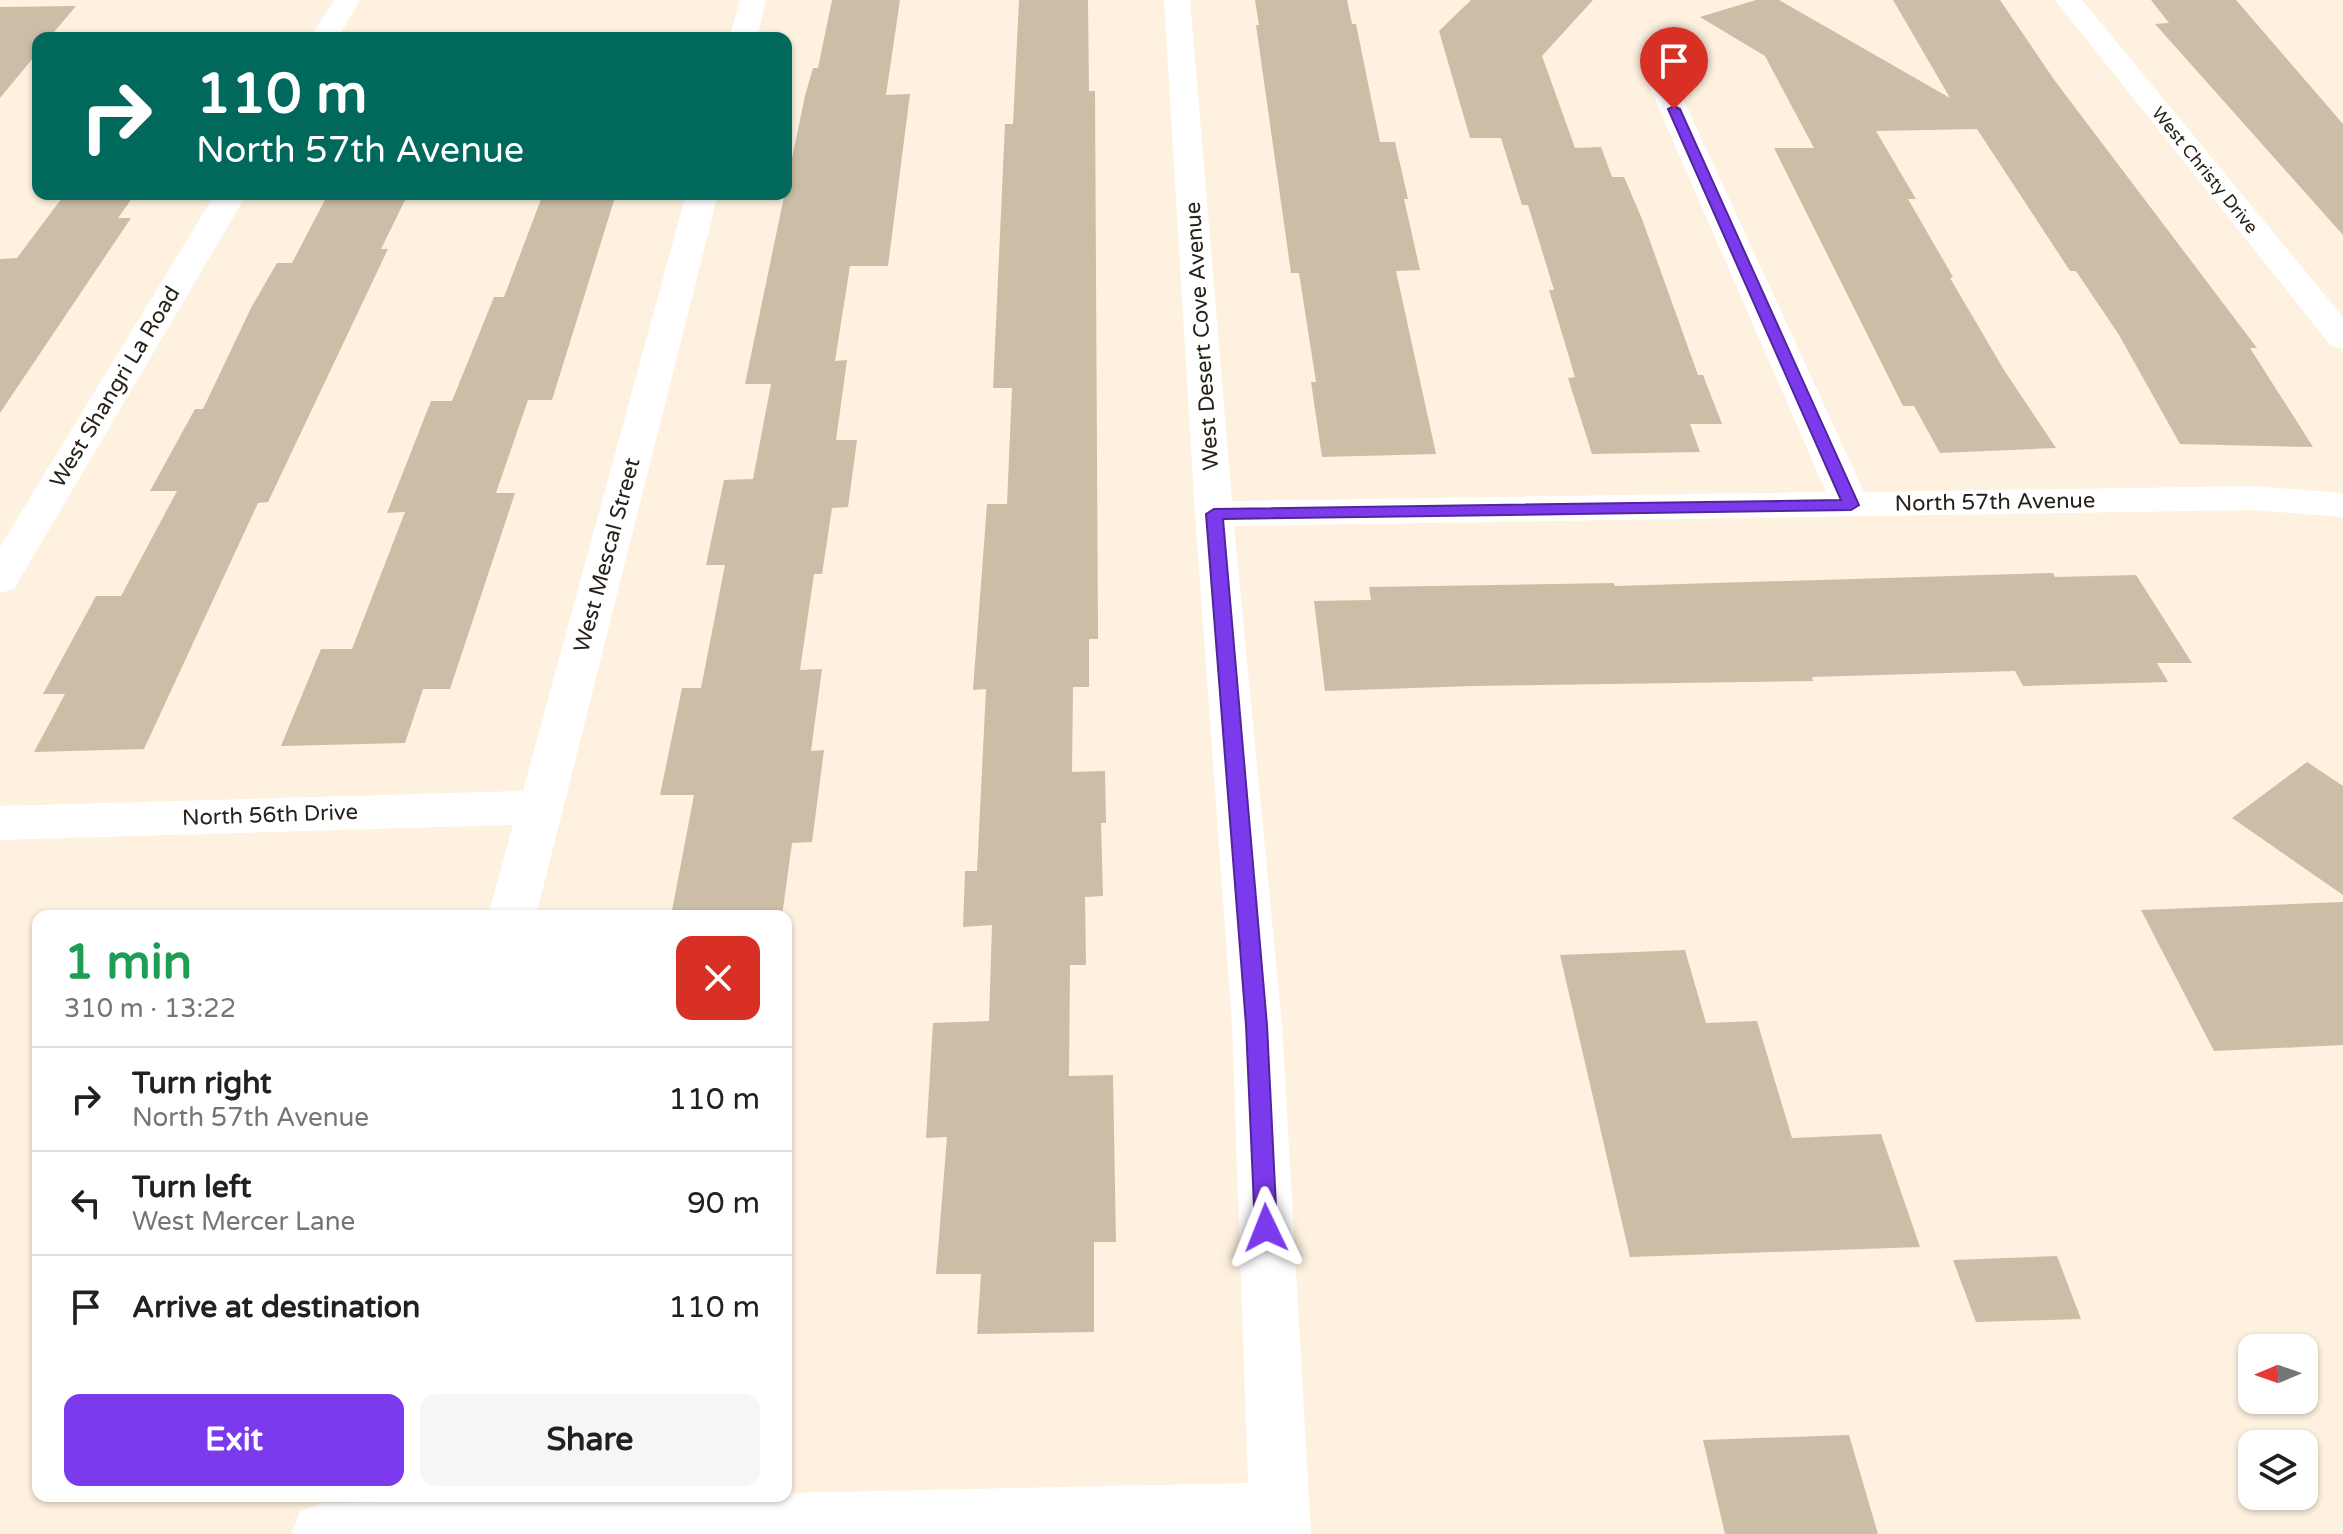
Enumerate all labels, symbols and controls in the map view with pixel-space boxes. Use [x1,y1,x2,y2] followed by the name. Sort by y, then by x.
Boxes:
[1640,27,1708,109] pin
[1652,39,1696,83] icon: arrive
[196,61,367,128] text: 110 m
[64,64,168,168] icon: right
[2147,102,2263,238] street label: West Christy Drive
[196,129,524,172] text: North 57th Avenue
[1180,201,1224,471] street label: West Desert Cove Avenue
[45,282,185,492] street label: West Shangri La Road
[569,455,645,655] street label: West Mescal Street
[1894,487,2096,517] street label: North 57th Avenue
[182,799,358,831] street label: North 56th Drive
[64,934,192,992] text: 1 min
[676,936,760,1020] button: close
[64,993,236,1024] text: 310 m · 13:22
[132,1065,272,1102] text: Turn right
[64,1077,108,1121] icon: right
[668,1081,760,1118] text: 110 m
[132,1102,369,1133] text: North 57th Avenue
[132,1169,251,1206] text: Turn left
[64,1181,108,1225] icon: left
[687,1185,760,1222] text: 90 m
[1224,1186,1308,1270] position arrow
[132,1206,355,1237] text: West Mercer Lane
[64,1285,108,1329] icon: arrive
[132,1289,420,1326] text: Arrive at destination
[668,1289,760,1326] text: 110 m
[2238,1334,2318,1414] north arrow
[2238,1334,2318,1510] map controls
[64,1394,404,1486] button: Exit
[420,1394,760,1486] button: Share
[2238,1430,2318,1510] button: layers

